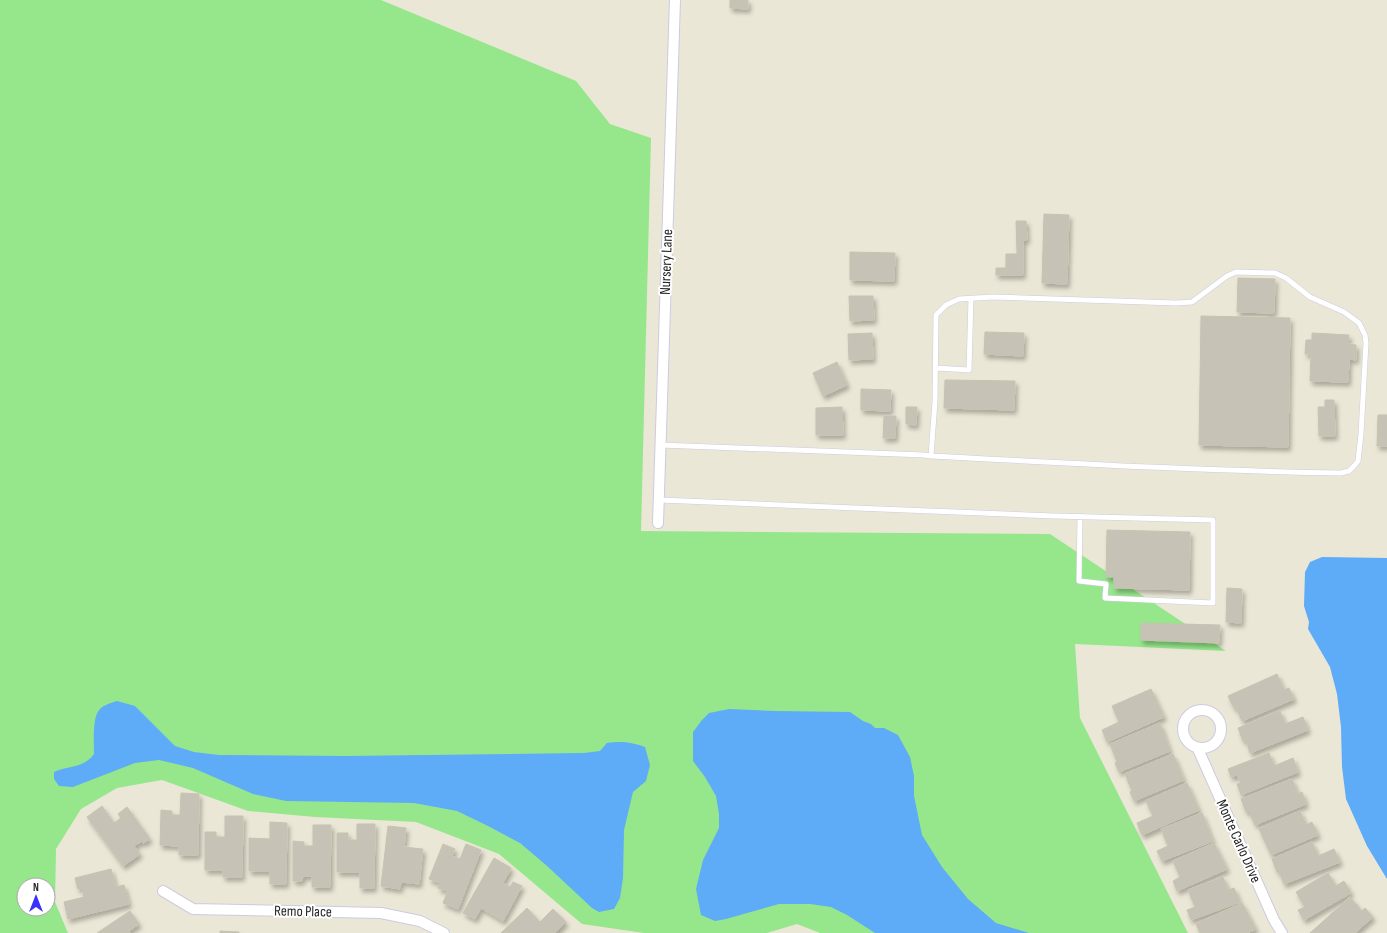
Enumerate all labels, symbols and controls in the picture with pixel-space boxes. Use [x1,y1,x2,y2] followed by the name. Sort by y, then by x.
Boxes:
[656,229,677,295] street label: Nursery Lane
[1212,797,1265,886] street label: Monte Carlo Drive
[16,877,56,917] north arrow
[33,881,39,894] text: N
[274,901,332,922] street label: Remo Place

